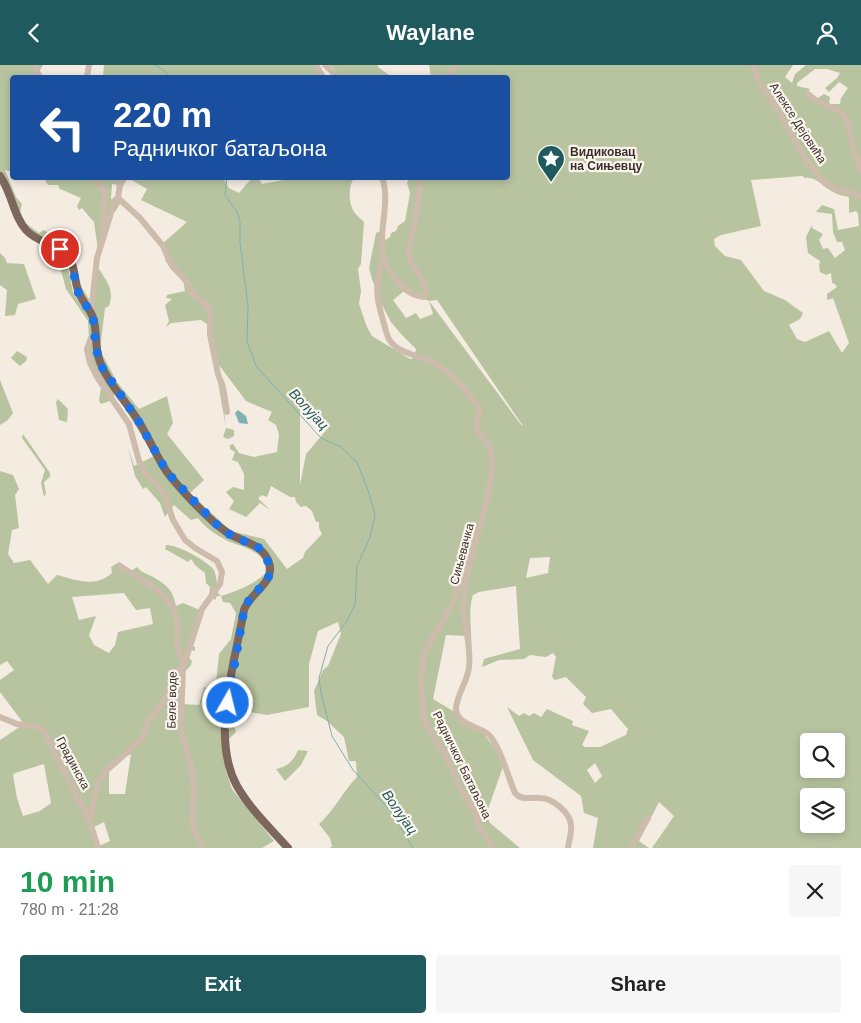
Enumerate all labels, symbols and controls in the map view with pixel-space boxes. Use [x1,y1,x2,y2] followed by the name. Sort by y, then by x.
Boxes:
[20,19,48,47] icon: back
[813,19,841,47] icon: person
[386,20,475,45] text: Waylane
[767,80,830,166] street label: Алексе Дејовића
[30,95,95,160] icon: left
[113,95,212,134] text: 220 m
[113,136,327,161] text: Радничког батаљона
[536,144,566,183] place icon: Видиковац на Сињевцу
[570,145,643,173] place label: Видиковац на Сињевцу
[39,228,81,270] pin
[46,235,74,263] icon: arrive
[286,385,332,433] water label: Волујац
[447,522,477,586] street label: Сињевачка
[164,671,180,729] street label: Беле воде
[201,676,253,728] position arrow
[430,709,494,821] street label: Радничког Батаљона
[800,733,845,833] map controls
[800,733,845,778] button: search
[53,734,93,792] street label: Градинска
[379,787,421,837] water label: Волујац
[800,788,845,833] button: layers
[20,865,115,898] text: 10 min
[789,865,841,917] button: close
[20,901,119,918] text: 780 m · 21:28
[20,955,426,1013] button: Exit
[436,955,841,1013] button: Share

